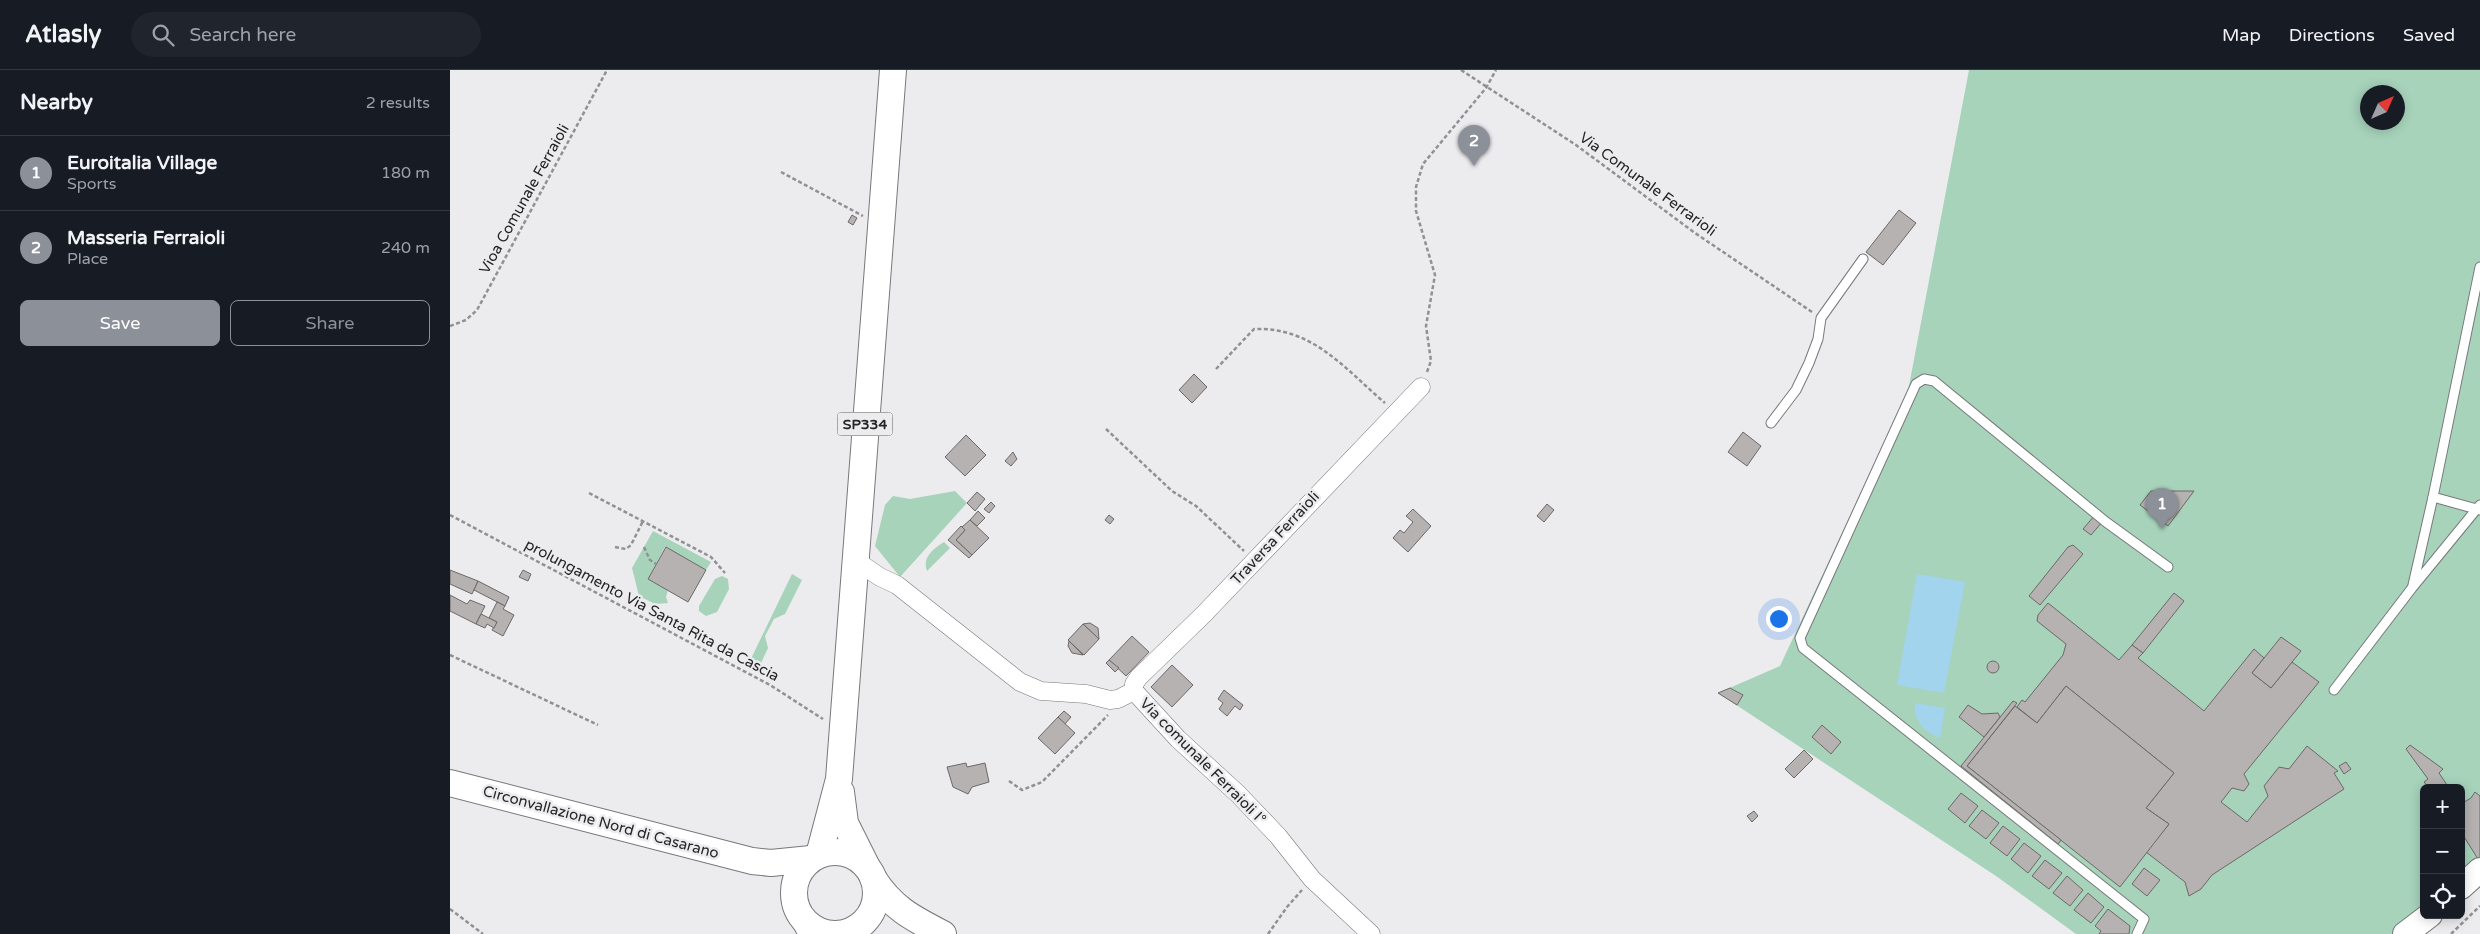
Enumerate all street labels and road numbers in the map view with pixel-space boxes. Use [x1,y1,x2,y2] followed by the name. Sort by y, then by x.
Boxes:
[475,121,573,277] street label: Vioa Comunale Ferraioli
[1576,128,1720,240] street label: Via Comunale Ferrarioli
[838,412,892,436] road number: SP334
[1227,488,1323,588] street label: Traversa Ferraioli
[522,535,782,685] street label: prolungamento Via Santa Rita da Cascia
[1136,694,1270,828] street label: Via comunale Ferraioli I°
[481,782,721,862] street label: Circonvallazione Nord di Casarano

